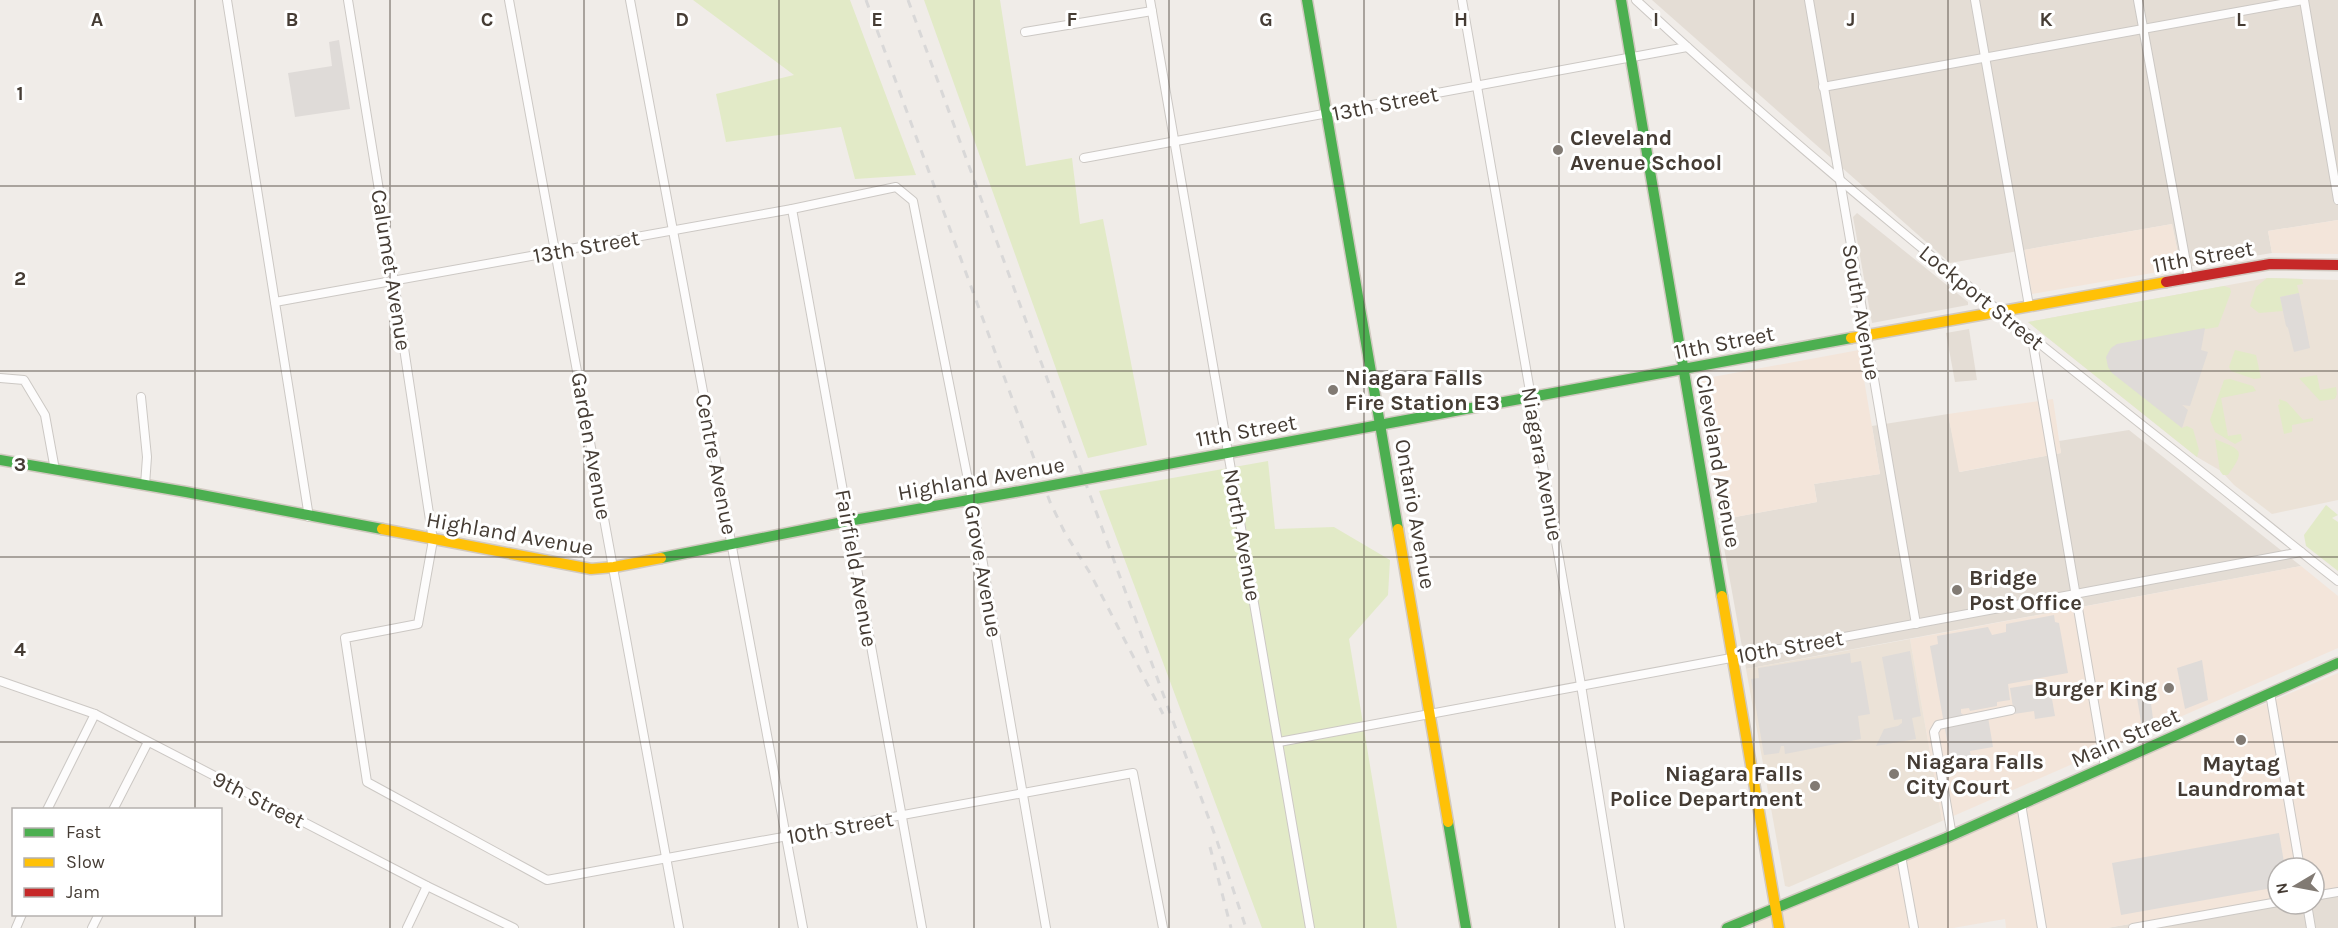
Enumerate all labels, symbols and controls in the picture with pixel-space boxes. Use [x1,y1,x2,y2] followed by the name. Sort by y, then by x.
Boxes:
[91,8,104,31] text: A
[286,8,298,31] text: B
[481,8,493,31] text: C
[675,8,689,31] text: D
[871,8,883,31] text: E
[1067,8,1078,31] text: F
[1259,8,1273,31] text: G
[1454,8,1468,31] text: H
[1653,8,1659,31] text: I
[1847,8,1855,31] text: J
[2039,8,2053,31] text: K
[2236,8,2246,31] text: L
[1330,81,1440,127] street label: 13th Street
[16,82,24,105] text: 1
[1570,125,1722,176] place label: Cleveland Avenue School
[1551,143,1565,157] marker: Cleveland Avenue School
[365,188,417,353] street label: Calumet Avenue
[531,225,641,269] street label: 13th Street
[2151,235,2256,279] street label: 11th Street
[1914,240,2049,356] street label: Lockport Street
[1836,242,1886,382] street label: South Avenue
[14,267,26,290] text: 2
[1672,321,1777,365] street label: 11th Street
[1345,365,1500,416] place label: Niagara Falls Fire Station E3
[565,370,617,522] street label: Garden Avenue
[1690,372,1746,550] street label: Cleveland Avenue
[1326,383,1340,397] marker: Niagara Falls Fire Station E3
[1516,385,1568,543] street label: Niagara Avenue
[690,391,742,537] street label: Centre Avenue
[1194,409,1299,453] street label: 11th Street
[1389,437,1441,591] street label: Ontario Avenue
[896,451,1067,506] street label: Highland Avenue
[14,453,26,476] text: 3
[1218,467,1266,604] street label: North Avenue
[829,487,883,649] street label: Fairfield Avenue
[959,503,1007,639] street label: Grove Avenue
[424,506,595,561] street label: Highland Avenue
[1969,565,2082,616] place label: Bridge Post Office
[1950,583,1964,597] marker: Bridge Post Office
[1735,625,1845,669] street label: 10th Street
[14,638,26,661] text: 4
[2034,676,2157,702] place label: Burger King
[2162,681,2176,695] marker: Burger King
[2067,702,2184,773] street label: Main Street
[2234,733,2248,747] marker: Maytag Laundromat
[1906,749,2044,800] place label: Niagara Falls City Court
[2177,751,2305,802] place label: Maytag Laundromat
[1610,761,1803,812] place label: Niagara Falls Police Department
[208,766,309,834] street label: 9th Street
[1887,767,1901,781] marker: Niagara Falls City Court
[1808,779,1822,793] marker: Niagara Falls Police Department
[785,806,895,850] street label: 10th Street
[12,808,222,916] legend
[66,821,101,843] text: Fast
[66,851,105,873] text: Slow
[2266,856,2326,916] north arrow
[66,881,100,903] text: Jam
[2271,881,2292,896] text: N

